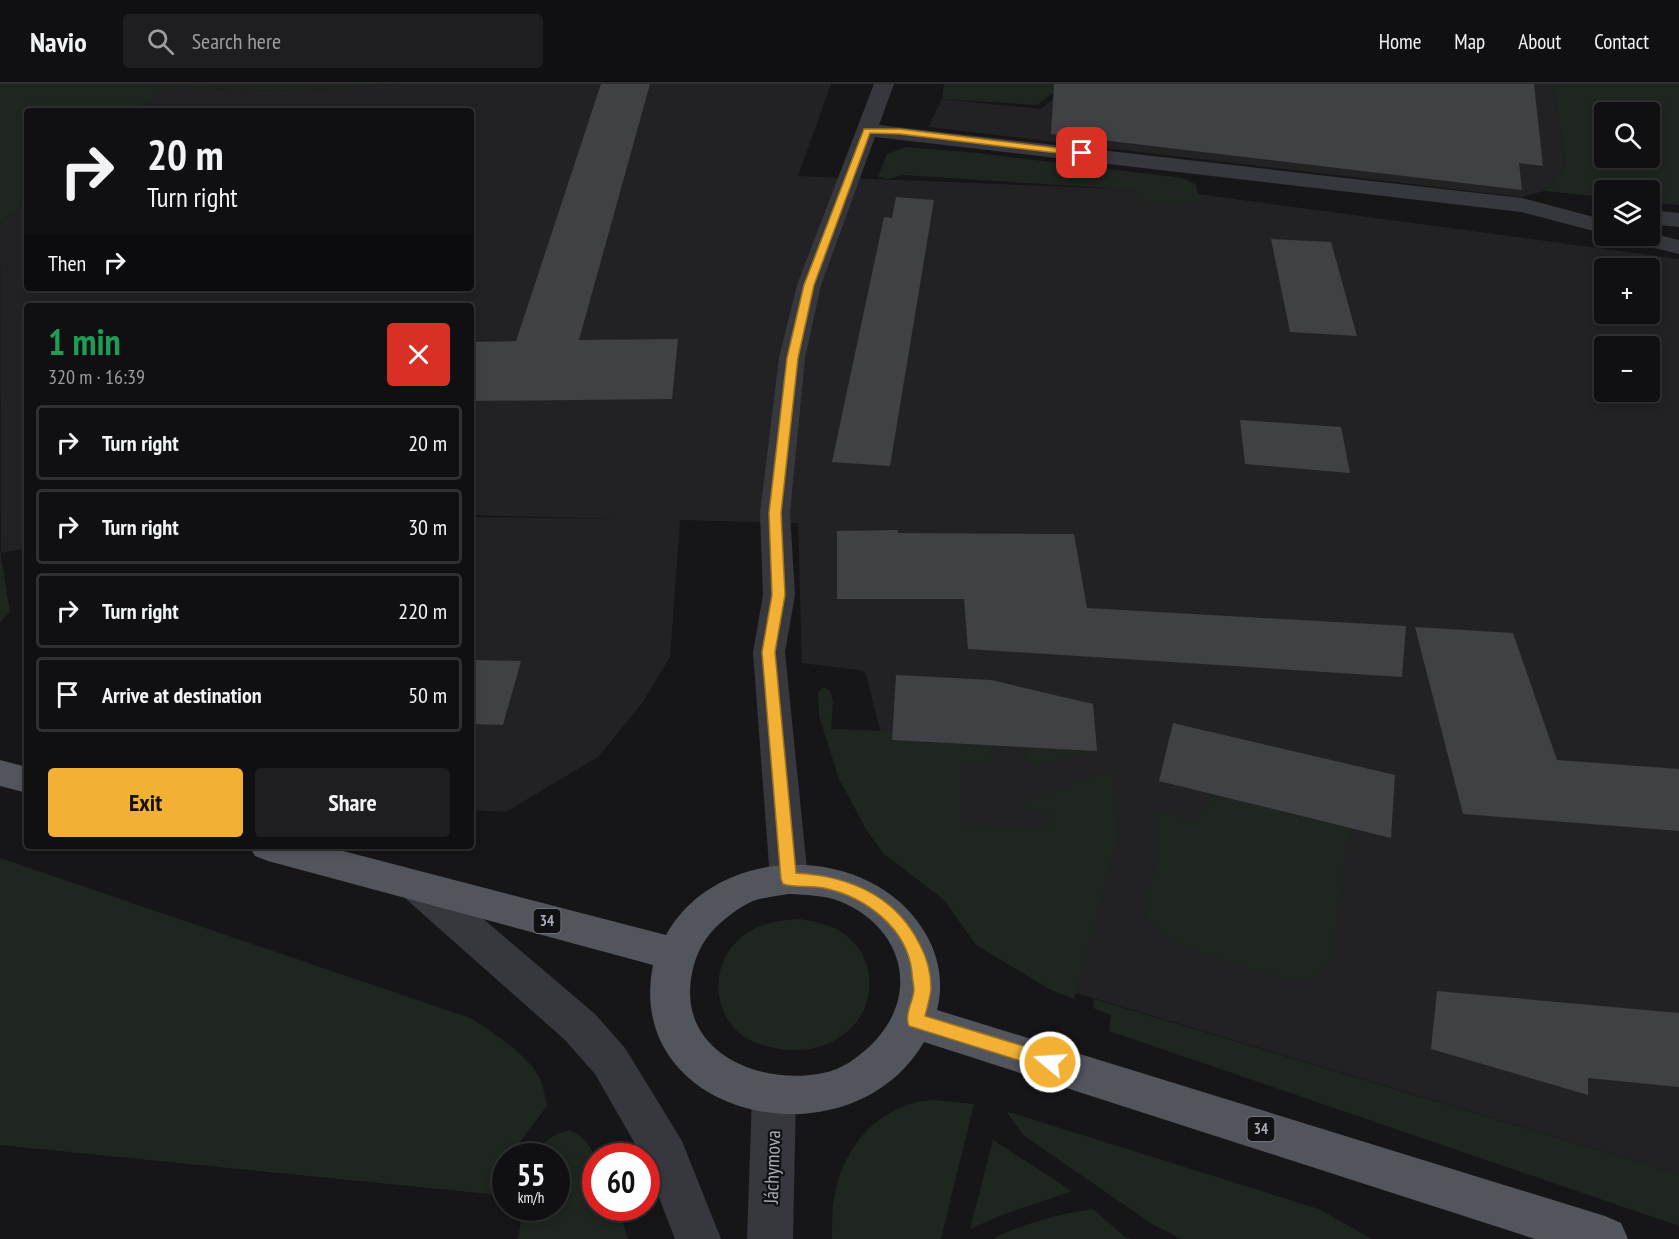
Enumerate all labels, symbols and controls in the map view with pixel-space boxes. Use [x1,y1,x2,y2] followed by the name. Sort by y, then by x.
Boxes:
[123,14,543,68] search box
[30,23,87,60] text: Navio
[144,25,177,58] icon: search
[192,27,281,55] text: Search here
[1379,28,1421,55] text: Home
[1454,28,1485,55] text: Map
[1518,28,1561,55] text: About
[1594,28,1649,55] text: Contact
[1594,102,1660,402] map controls
[1594,102,1660,168] button: search
[147,127,224,182] text: 20 m
[1056,127,1107,178] pin
[48,132,126,210] icon: right
[1065,136,1098,169] icon: arrive
[147,180,238,214] text: Turn right
[1594,180,1660,246] button: layers
[98,246,131,279] icon: right
[48,249,86,277] text: Then
[1594,258,1660,324] button: +
[48,318,121,365] text: 1 min
[387,323,450,386] button: close
[1594,336,1660,402] button: −
[48,364,145,390] text: 320 m · 16:39
[51,426,84,459] icon: right
[102,429,179,457] text: Turn right
[408,429,447,457] text: 20 m
[51,510,84,543] icon: right
[102,513,179,541] text: Turn right
[408,513,447,541] text: 30 m
[51,594,84,627] icon: right
[102,597,179,625] text: Turn right
[398,597,447,625] text: 220 m
[51,678,84,711] icon: arrive
[102,681,262,709] text: Arrive at destination
[408,681,447,709] text: 50 m
[48,768,243,837] button: Exit
[255,768,450,837] button: Share
[534,909,560,933] road number: 34
[1018,1030,1082,1094] position arrow
[1248,1117,1274,1141] road number: 34
[758,1130,786,1205] street label: Jáchymova
[582,1143,660,1221] speed limit sign: 60
[517,1155,545,1194] text: 55
[518,1188,544,1207] text: km/h

